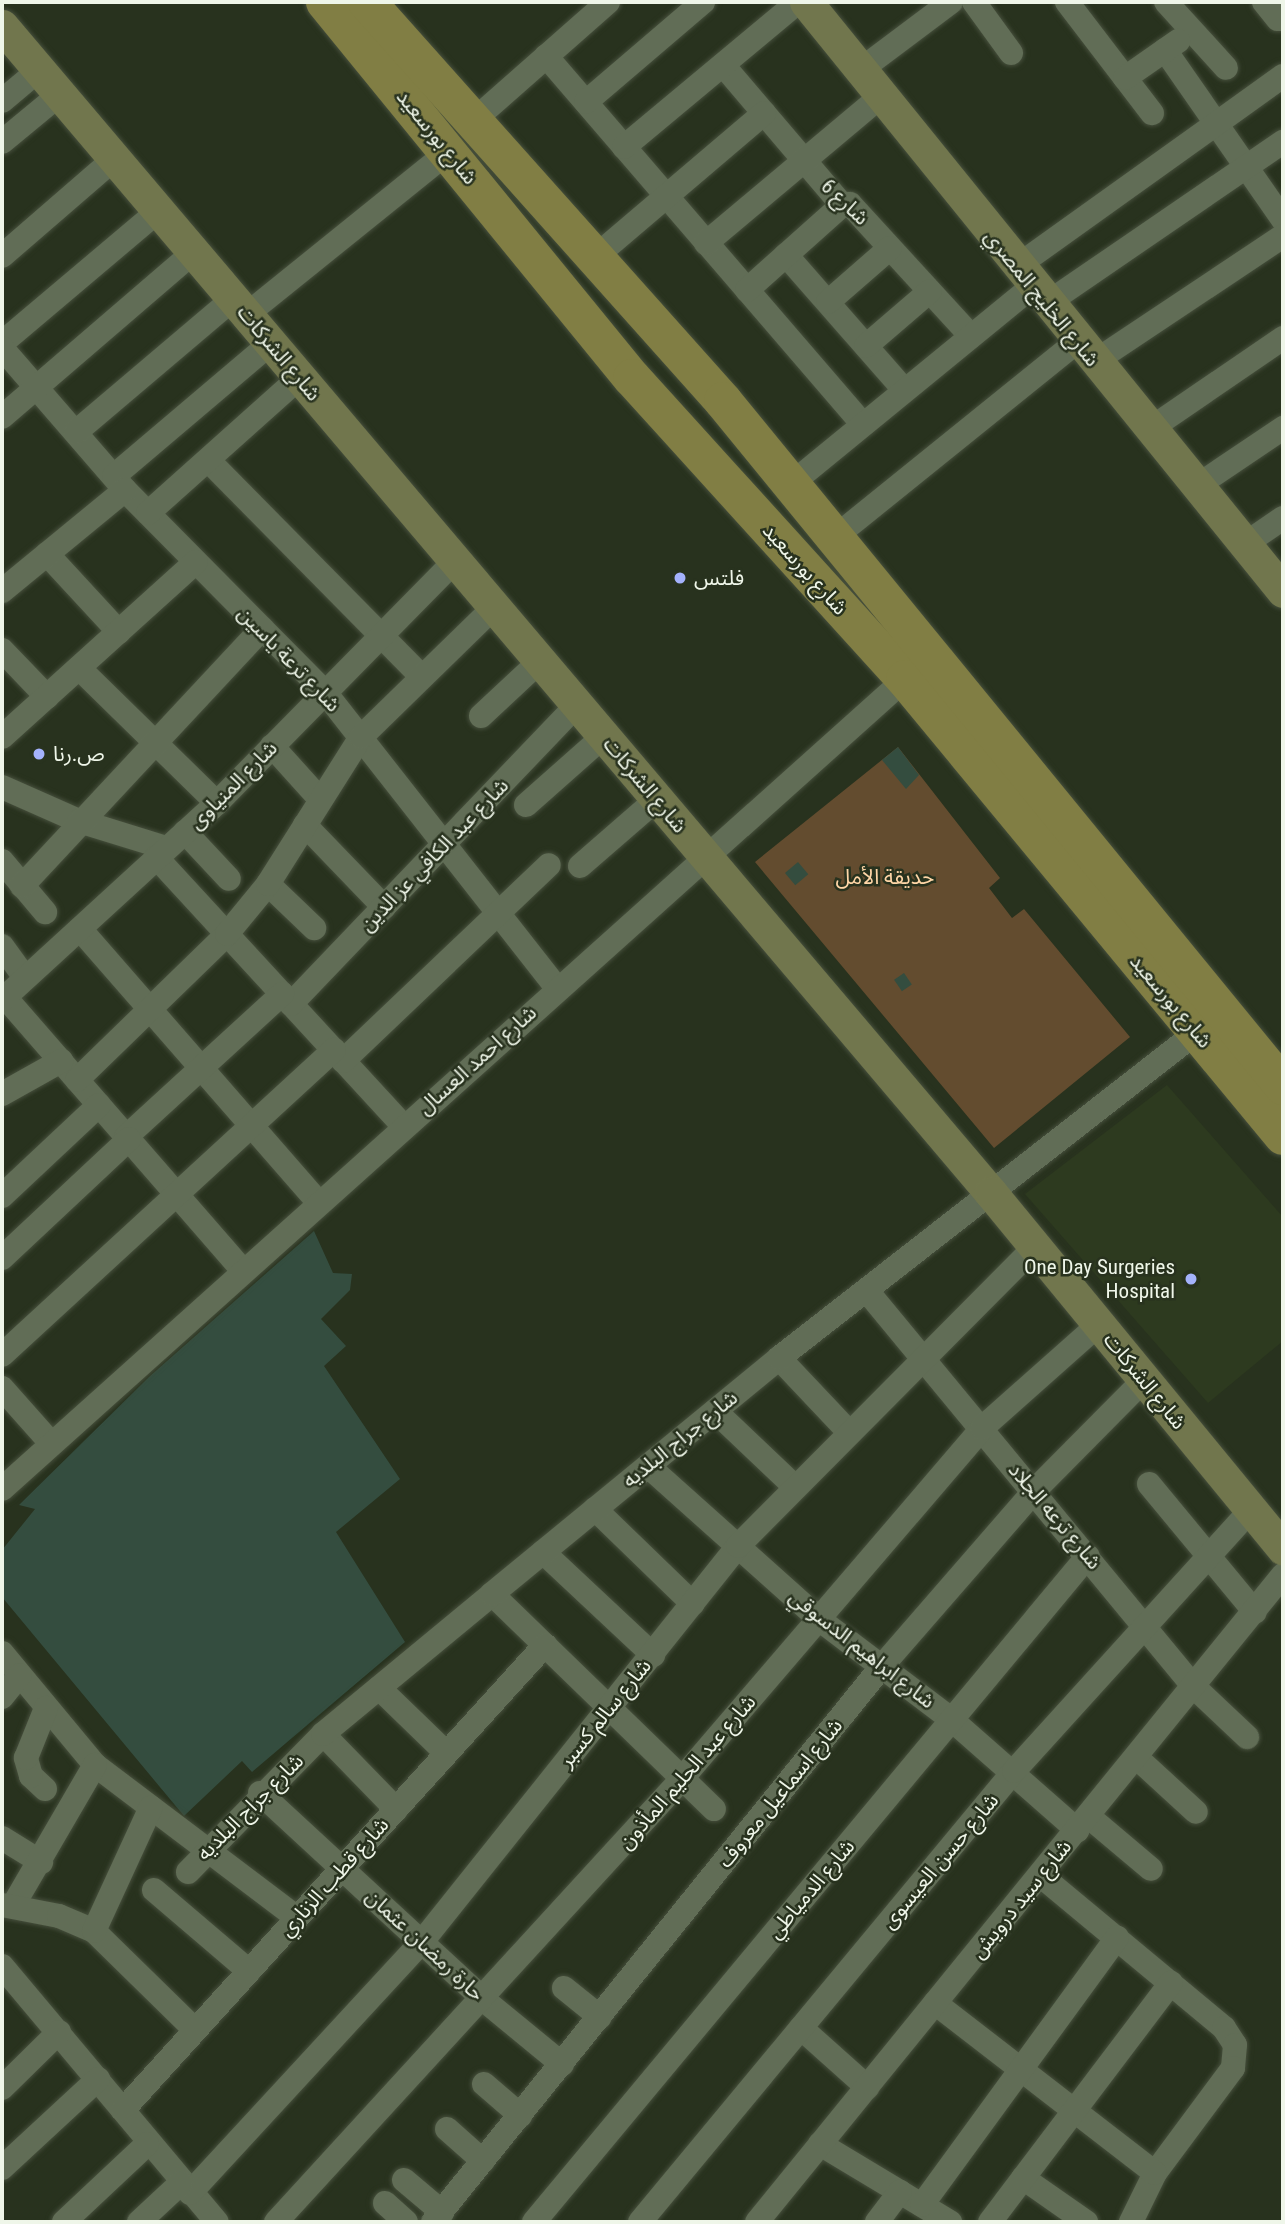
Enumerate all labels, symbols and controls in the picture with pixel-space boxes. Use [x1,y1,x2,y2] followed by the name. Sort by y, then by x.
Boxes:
[391,84,483,190] street label: شارع بورسعيد
[816,174,874,230] street label: شارع 6
[979,224,1105,372] street label: شارع الخليج المصري
[232,300,326,406] street label: شارع الشركات
[757,518,853,620] street label: شارع بورسعيد
[694,565,744,591] place label: فلتس
[672,570,688,586] marker: فلتس
[232,601,346,717] street label: شارع ترعة ياسين
[598,732,692,838] street label: شارع الشركات
[183,735,283,835] street label: شارع المنياوى
[53,741,105,767] place label: ص.رنا
[31,746,47,762] marker: ص.رنا
[354,773,514,937] street label: شارع عبد الكافي عز الدين
[836,864,934,890] park label: حديقة الأمل
[1124,949,1218,1053] street label: شارع بورسعيد
[412,1000,542,1120] street label: شارع احمد العسال
[1024,1254,1175,1304] place label: One Day Surgeries Hospital
[1181,1269,1201,1289] marker: One Day Surgeries Hospital
[1098,1328,1192,1434] street label: شارع الشركات
[617,1385,743,1493] street label: شارع جراج البلديه
[1003,1457,1107,1575] street label: شارع ترعه الجلاد
[784,1584,940,1714] street label: شارع ابراهيم الدسوقي
[554,1654,656,1772] street label: شارع سالم كسبر
[613,1690,761,1854] street label: شارع عبد الحليم المأذون
[712,1713,848,1873] street label: شارع اسماعيل معروف
[191,1748,309,1866] street label: شارع جراج البلديه
[876,1788,1004,1934] street label: شارع حسن العيسوى
[274,1812,394,1942] street label: شارع قطب الزناري
[762,1834,860,1944] street label: شارع الدمياطي
[965,1834,1077,1964] street label: شارع سيد درويش
[361,1884,489,2006] street label: حارة رمضان عثمان

